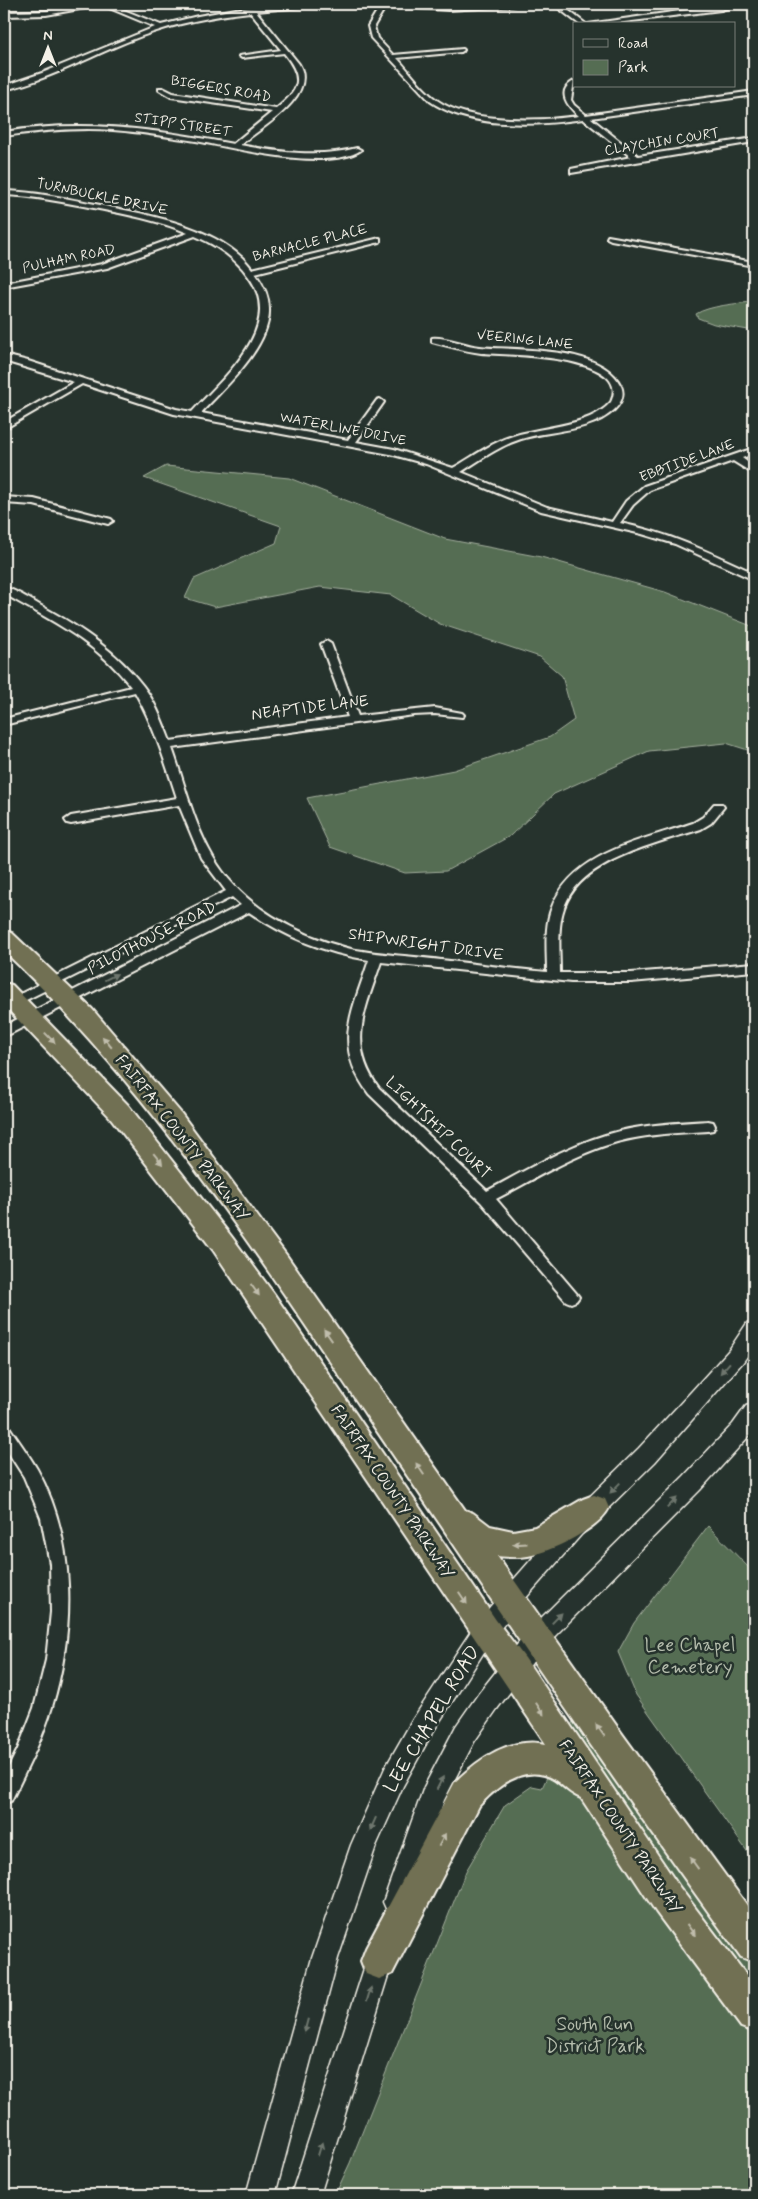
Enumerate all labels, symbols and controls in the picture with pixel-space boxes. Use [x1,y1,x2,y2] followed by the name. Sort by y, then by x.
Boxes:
[22,22,72,72] north arrow
[573,22,736,88] legend
[43,27,53,45] text: N
[618,34,648,54] text: Road
[618,58,648,78] text: Park
[169,71,273,107] street label: BIGGERS ROAD
[133,108,233,142] street label: STIPP STREET
[603,124,721,160] street label: CLAYCHIN COURT
[35,174,169,220] street label: TURNBUCKLE DRIVE
[251,220,369,266] street label: BARNACLE PLACE
[21,240,117,278] street label: PULHAM ROAD
[476,326,574,354] street label: VEERING LANE
[278,408,408,450] street label: WATERLINE DRIVE
[637,435,737,487] street label: EBBTIDE LANE
[250,690,370,726] street label: NEAPTIDE LANE
[84,896,220,980] street label: PILOTHOUSE ROAD
[347,924,505,966] street label: SHIPWRIGHT DRIVE
[104,973,118,981] one-way arrow
[44,1032,56,1044] one-way arrow
[101,1036,112,1049] one-way arrow
[110,1050,254,1226] street label: FAIRFAX COUNTY PARKWAY
[381,1072,495,1184] street label: LIGHTSHIP COURT
[152,1153,163,1166] one-way arrow
[250,1283,260,1296] one-way arrow
[323,1328,333,1342] one-way arrow
[719,1362,731,1374] one-way arrow
[326,1401,458,1583] street label: FAIRFAX COUNTY PARKWAY
[415,1462,425,1476] one-way arrow
[609,1481,621,1493] one-way arrow
[666,1497,678,1509] one-way arrow
[512,1540,528,1548] one-way arrow
[458,1592,468,1605] one-way arrow
[551,1612,563,1624] one-way arrow
[644,1633,736,1680] park label: Lee Chapel Cemetery
[378,1641,486,1797] street label: LEE CHAPEL ROAD
[536,1702,545,1716] one-way arrow
[595,1723,605,1737] one-way arrow
[554,1736,686,1918] street label: FAIRFAX COUNTY PARKWAY
[436,1776,444,1790] one-way arrow
[369,1817,377,1831] one-way arrow
[438,1833,446,1848] one-way arrow
[689,1856,699,1870] one-way arrow
[685,1923,696,1936] one-way arrow
[365,1986,373,2001] one-way arrow
[545,2012,645,2059] park label: South Run District Park
[302,2018,310,2033] one-way arrow
[317,2141,325,2156] one-way arrow

